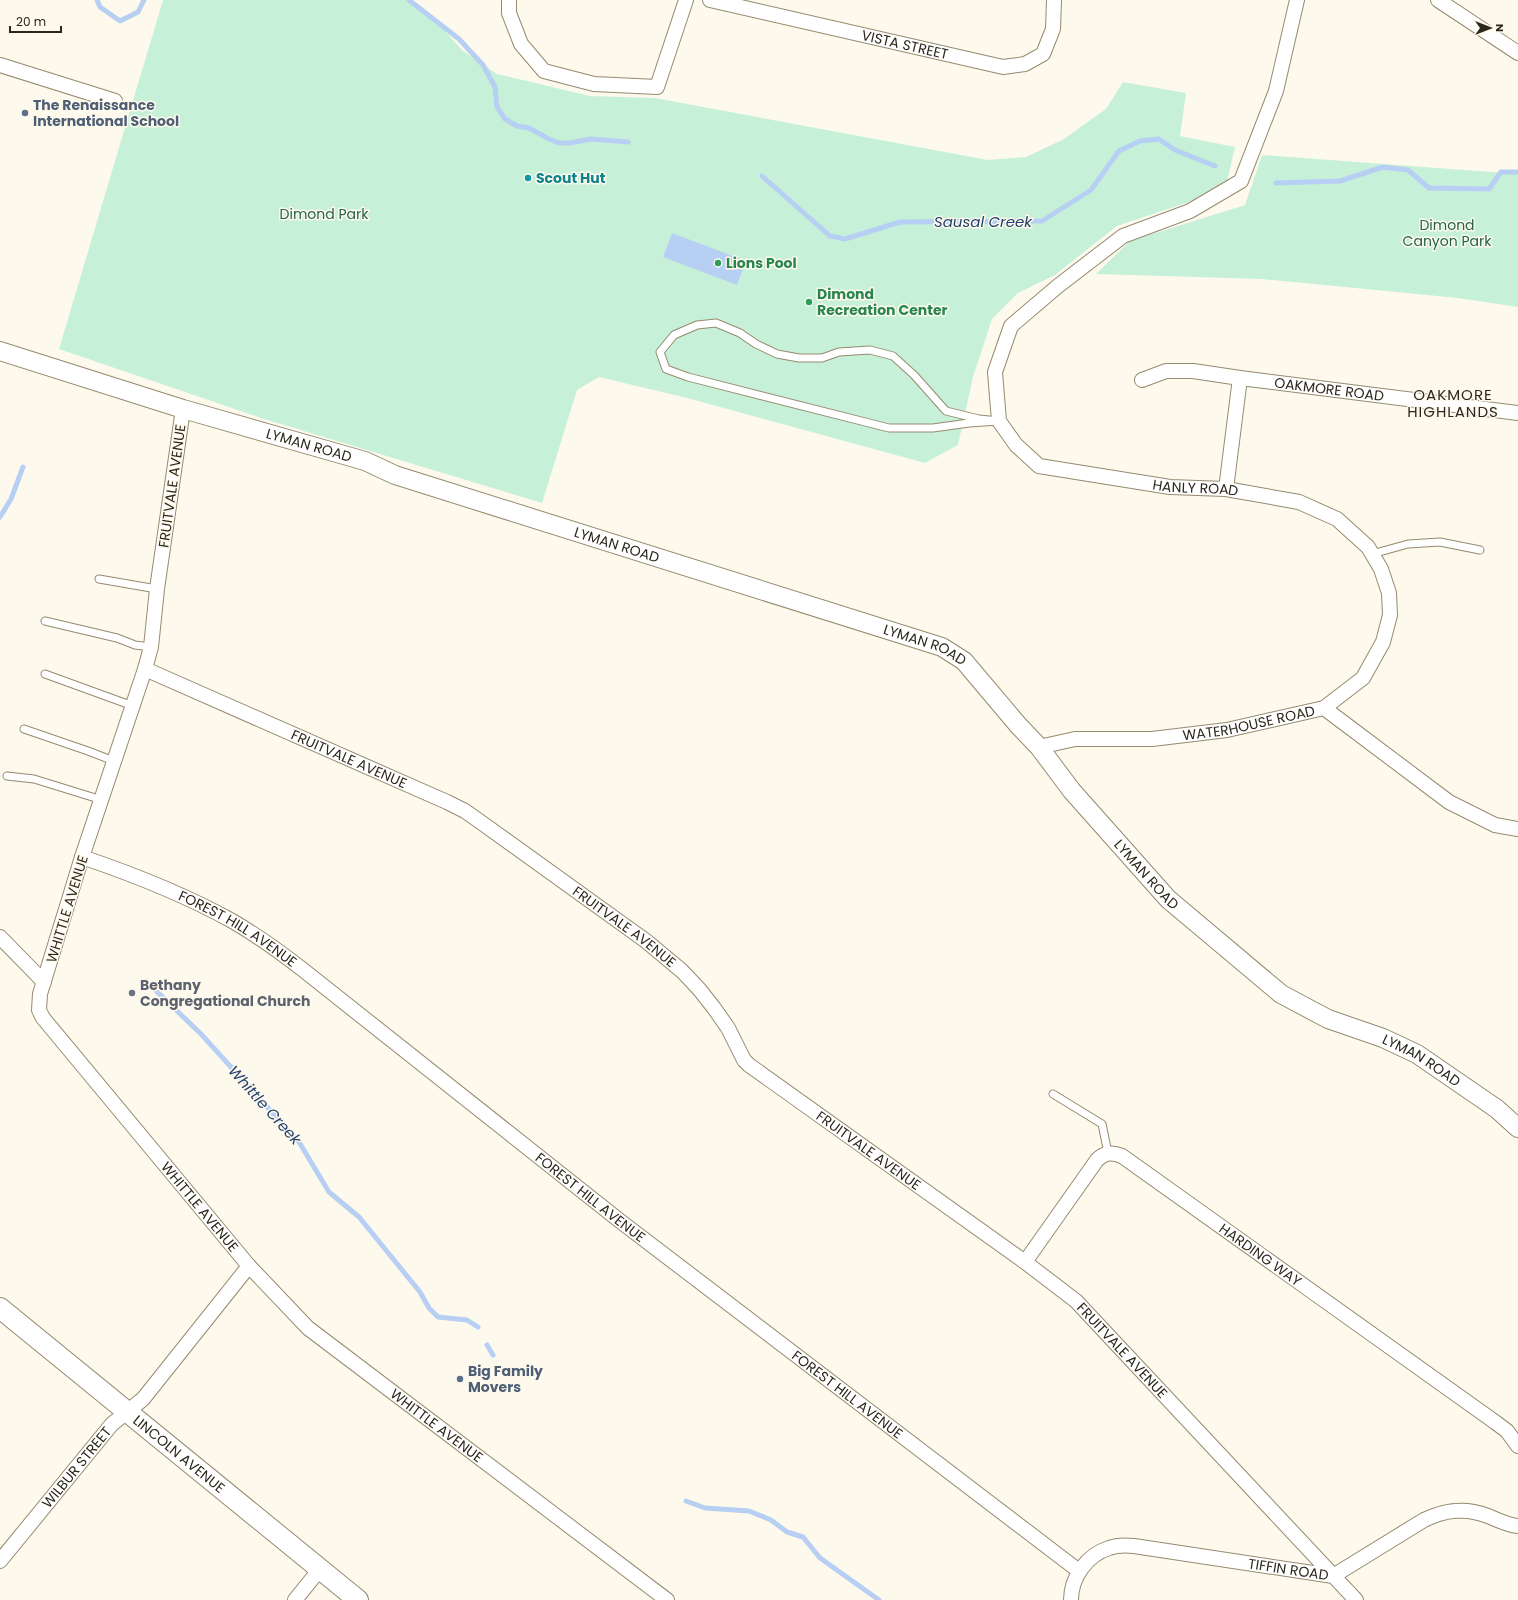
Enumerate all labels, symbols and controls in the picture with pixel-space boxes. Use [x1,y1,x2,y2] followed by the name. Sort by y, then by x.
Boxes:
[10,8,61,34] scale bar
[1470,8,1510,48] north arrow
[16,13,46,30] text: 20 m
[1492,24,1508,32] text: N
[860,25,951,64] street label: VISTA STREET
[33,95,179,131] place label: The Renaissance International School
[20,108,30,118] marker: The Renaissance International School
[536,168,606,188] place label: Scout Hut
[523,173,533,183] marker: Scout Hut
[280,204,369,224] park label: Dimond Park
[934,211,1033,232] water label: Sausal Creek
[1403,215,1492,251] park label: Dimond Canyon Park
[726,253,797,273] place label: Lions Pool
[713,258,723,268] marker: Lions Pool
[817,284,948,320] place label: Dimond Recreation Center
[804,297,814,307] marker: Dimond Recreation Center
[1273,372,1385,406] street label: OAKMORE ROAD
[1407,384,1499,422] district label: OAKMORE HIGHLANDS
[153,423,191,549] street label: FRUITVALE AVENUE
[264,423,354,467] street label: LYMAN ROAD
[1151,474,1240,501] street label: HANLY ROAD
[572,522,662,568] street label: LYMAN ROAD
[881,619,971,670] street label: LYMAN ROAD
[1181,700,1317,745] street label: WATERHOUSE ROAD
[288,725,410,793] street label: FRUITVALE AVENUE
[1110,835,1183,914] street label: LYMAN ROAD
[41,853,93,965] street label: WHITTLE AVENUE
[569,881,680,972] street label: FRUITVALE AVENUE
[175,886,301,972] street label: FOREST HILL AVENUE
[140,975,310,1011] place label: Bethany Congregational Church
[127,988,137,998] marker: Bethany Congregational Church
[1379,1029,1465,1091] street label: LYMAN ROAD
[224,1061,307,1150] water label: Whittle Creek
[812,1106,925,1195] street label: FRUITVALE AVENUE
[531,1148,650,1247] street label: FOREST HILL AVENUE
[157,1158,243,1256] street label: WHITTLE AVENUE
[1215,1218,1306,1291] street label: HARDING WAY
[1072,1298,1172,1403] street label: FRUITVALE AVENUE
[788,1346,907,1443] street label: FOREST HILL AVENUE
[468,1361,543,1397] place label: Big Family Movers
[455,1374,465,1384] marker: Big Family Movers
[386,1384,487,1467] street label: WHITTLE AVENUE
[129,1410,229,1498] street label: LINCOLN AVENUE
[37,1422,116,1512] street label: WILBUR STREET
[1247,1553,1330,1585] street label: TIFFIN ROAD

